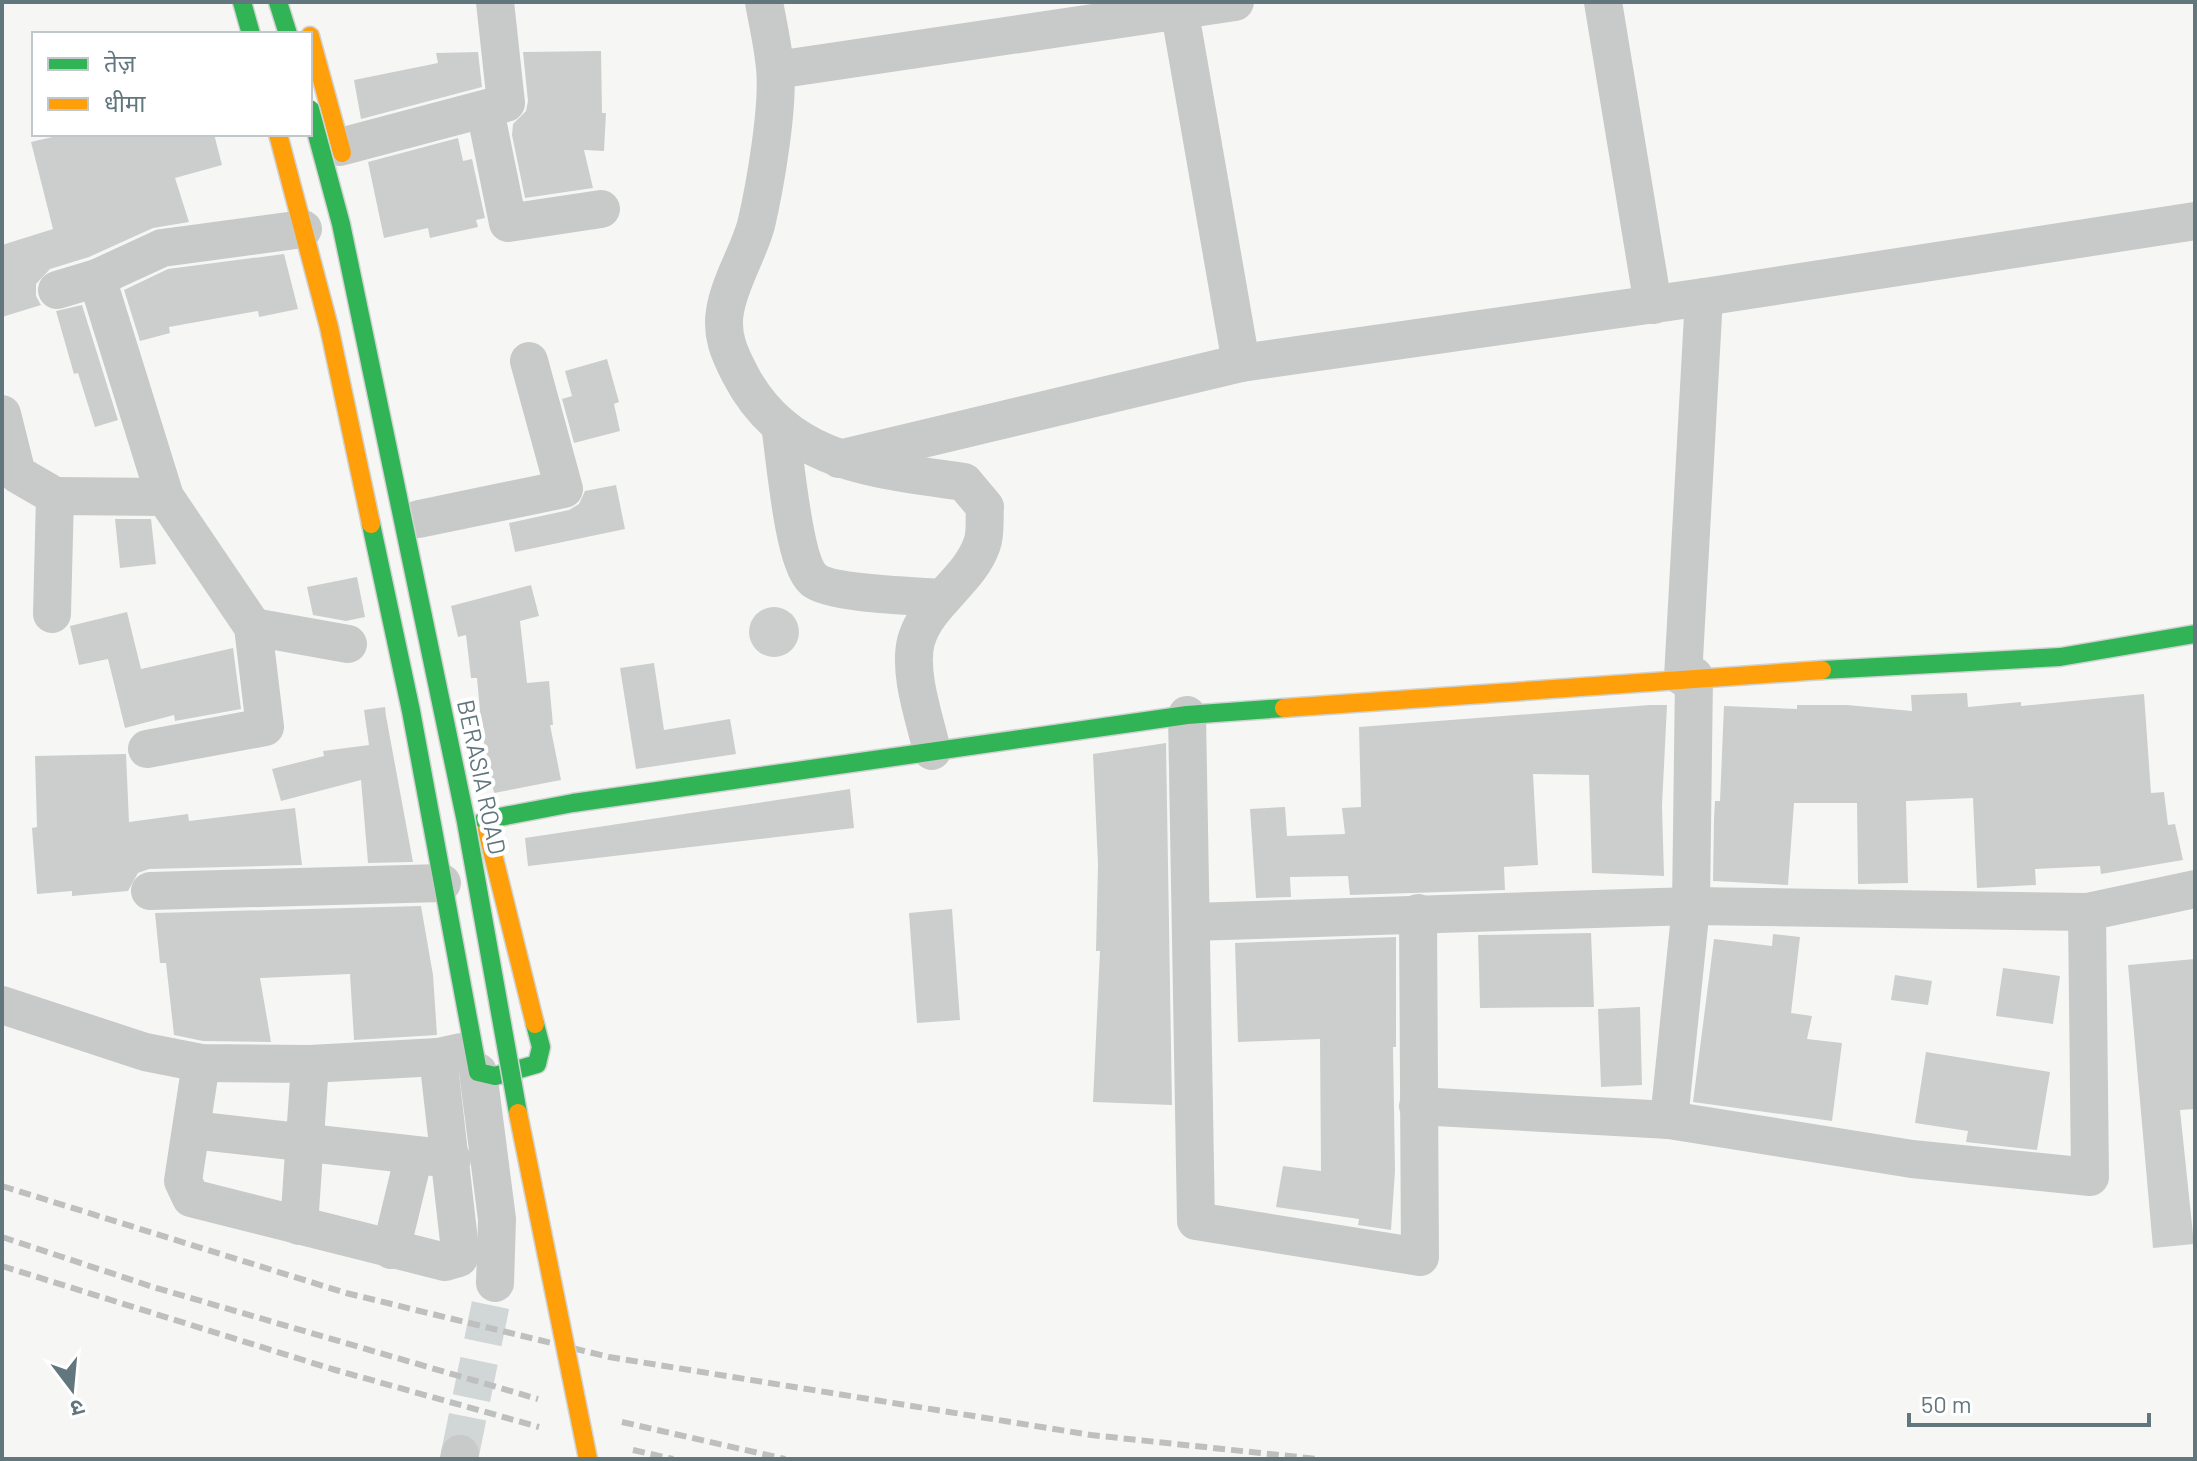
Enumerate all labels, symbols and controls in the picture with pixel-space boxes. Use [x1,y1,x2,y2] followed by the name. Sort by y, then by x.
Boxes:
[32,32,312,136] legend
[104,48,137,77] text: तेज़
[104,88,146,117] text: धीमा
[452,697,513,857] street label: BERASIA ROAD
[32,1349,112,1429] north arrow
[1909,1377,2149,1427] scale bar
[1921,1389,1972,1418] text: 50 m
[67,1395,88,1424] text: उ

